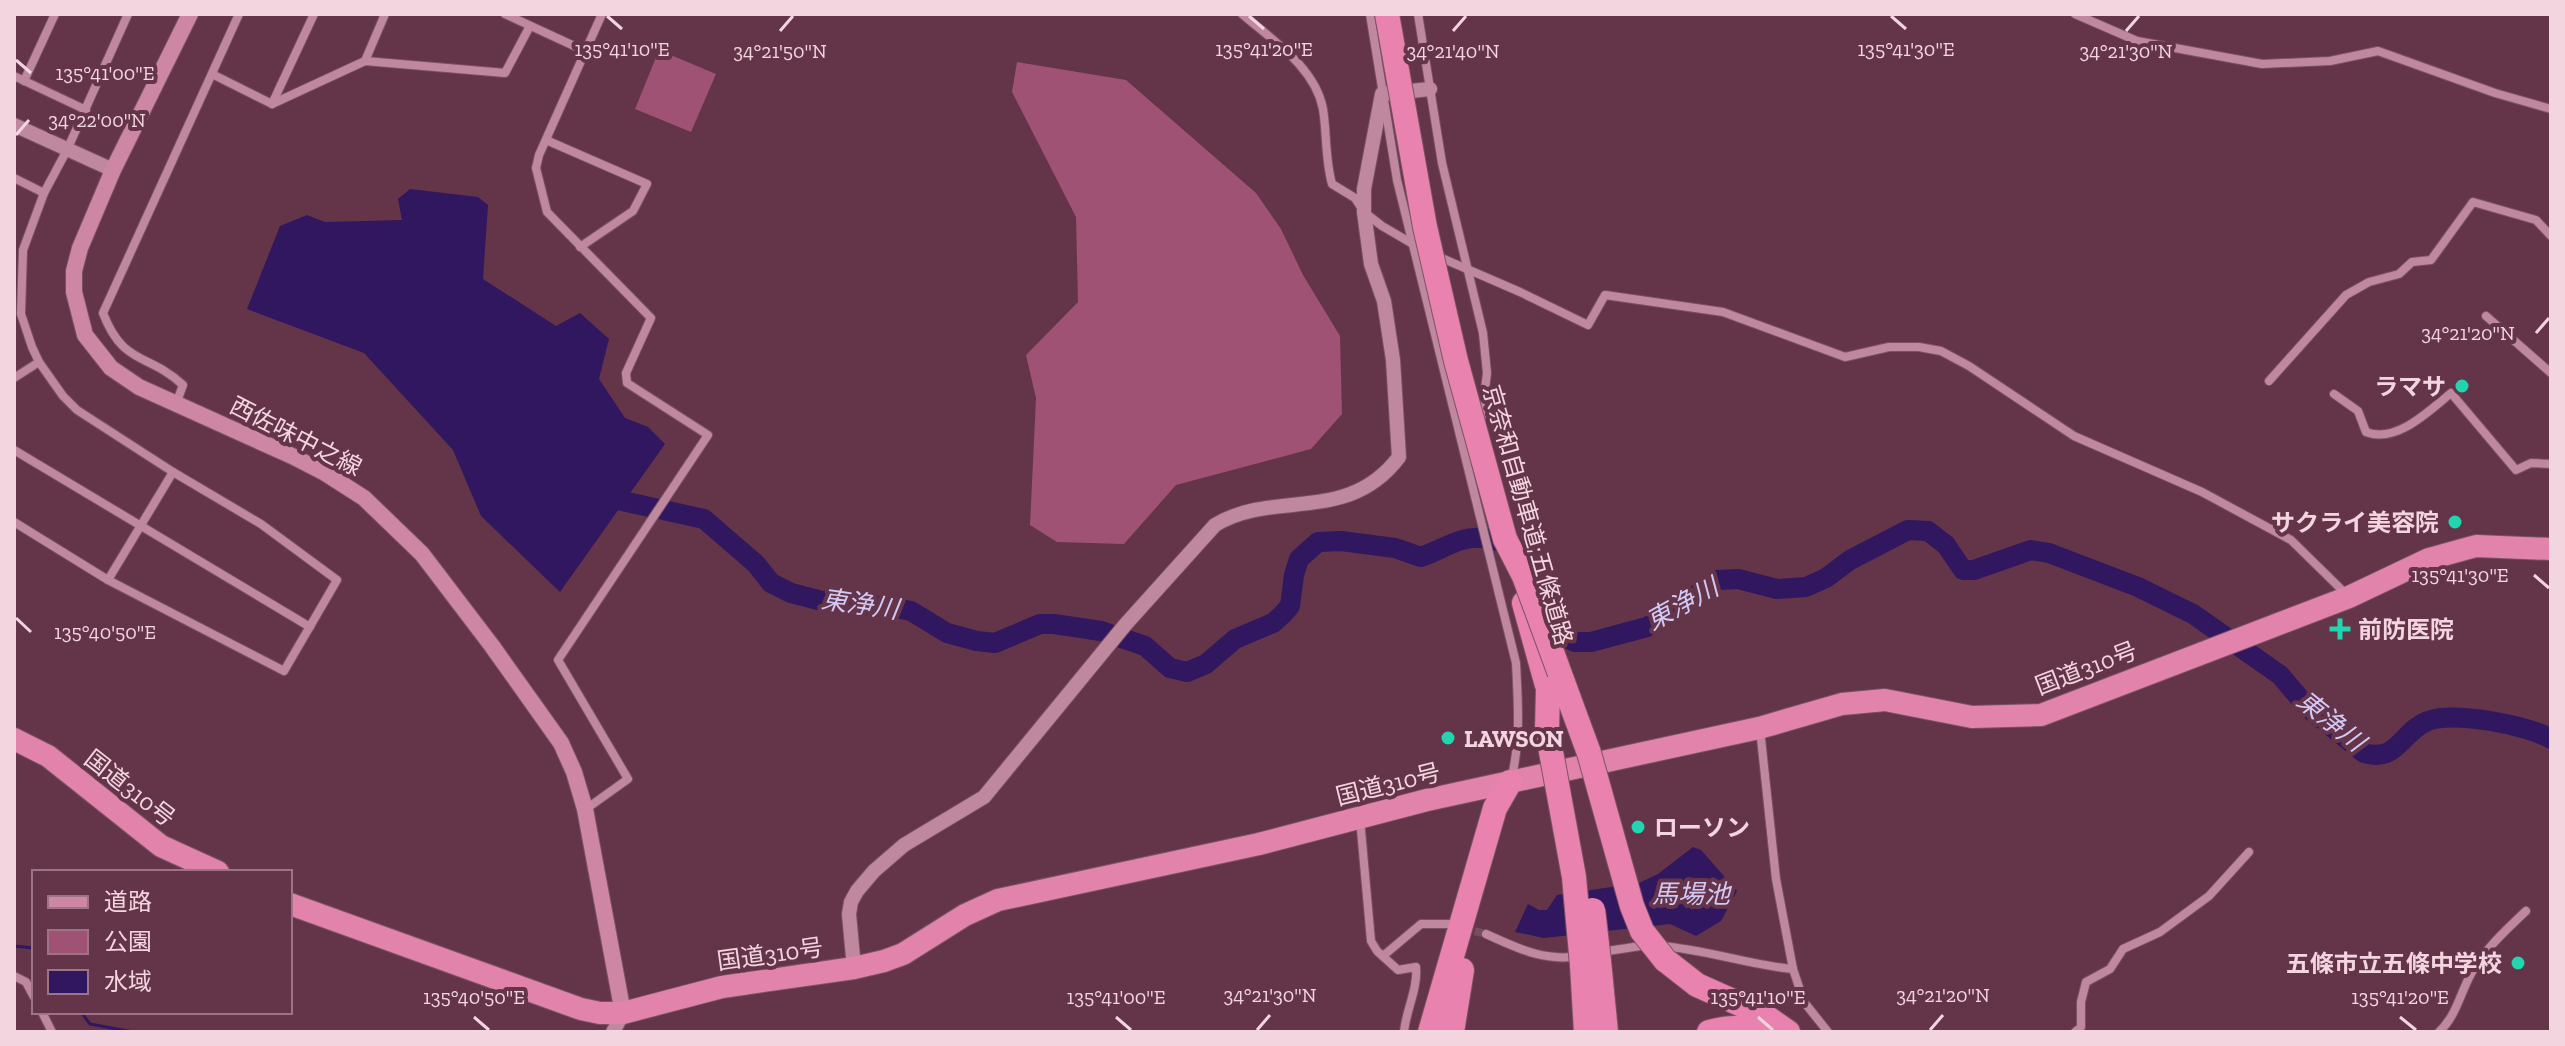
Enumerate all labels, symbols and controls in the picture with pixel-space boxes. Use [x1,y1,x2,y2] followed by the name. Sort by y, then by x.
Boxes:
[574,37,670,61] text: 135°41'10"E
[1215,37,1313,61] text: 135°41'20"E
[1857,37,1955,61] text: 135°41'30"E
[733,39,827,63] text: 34°21'50"N
[1406,39,1500,63] text: 34°21'40"N
[2080,39,2173,63] text: 34°21'30"N
[56,61,154,85] text: 135°41'00"E
[48,108,146,132] text: 34°22'00"N
[2421,321,2515,345] text: 34°21'20"N
[2374,372,2446,401] place label: ラマサ
[2453,377,2471,395] marker: ラマサ
[1477,381,1579,649] street label: 京奈和自動車道;五條道路
[225,390,367,482] street label: 西佐味中之線
[2271,508,2439,537] place label: サクライ美容院
[2446,513,2464,531] marker: サクライ美容院
[2411,563,2509,587] text: 135°41'30"E
[1640,570,1726,637] water label: 東浄川
[819,583,904,626] water label: 東浄川
[2358,615,2454,644] place label: 前防医院
[2329,618,2351,640] marker: 前防医院
[54,620,156,644] text: 135°40'50"E
[2031,635,2141,701] street label: 国道310号
[2291,684,2374,760] water label: 東浄川
[1464,724,1564,753] place label: LAWSON
[1439,729,1457,747] marker: LAWSON
[79,744,181,832] street label: 国道310号
[1333,757,1443,811] street label: 国道310号
[1654,813,1750,842] place label: ローソン
[1629,818,1647,836] marker: ローソン
[32,870,292,1014] legend
[1652,878,1733,910] water label: 馬場池
[104,887,152,916] text: 道路
[104,927,152,956] text: 公園
[715,932,825,976] street label: 国道310号
[2286,949,2502,978] place label: 五條市立五條中学校
[2509,954,2527,972] marker: 五條市立五條中学校
[104,967,152,996] text: 水域
[1224,983,1317,1007] text: 34°21'30"N
[1896,983,1990,1007] text: 34°21'20"N
[423,985,525,1009] text: 135°40'50"E
[1067,985,1165,1009] text: 135°41'00"E
[1710,985,1806,1009] text: 135°41'10"E
[2351,985,2449,1009] text: 135°41'20"E

